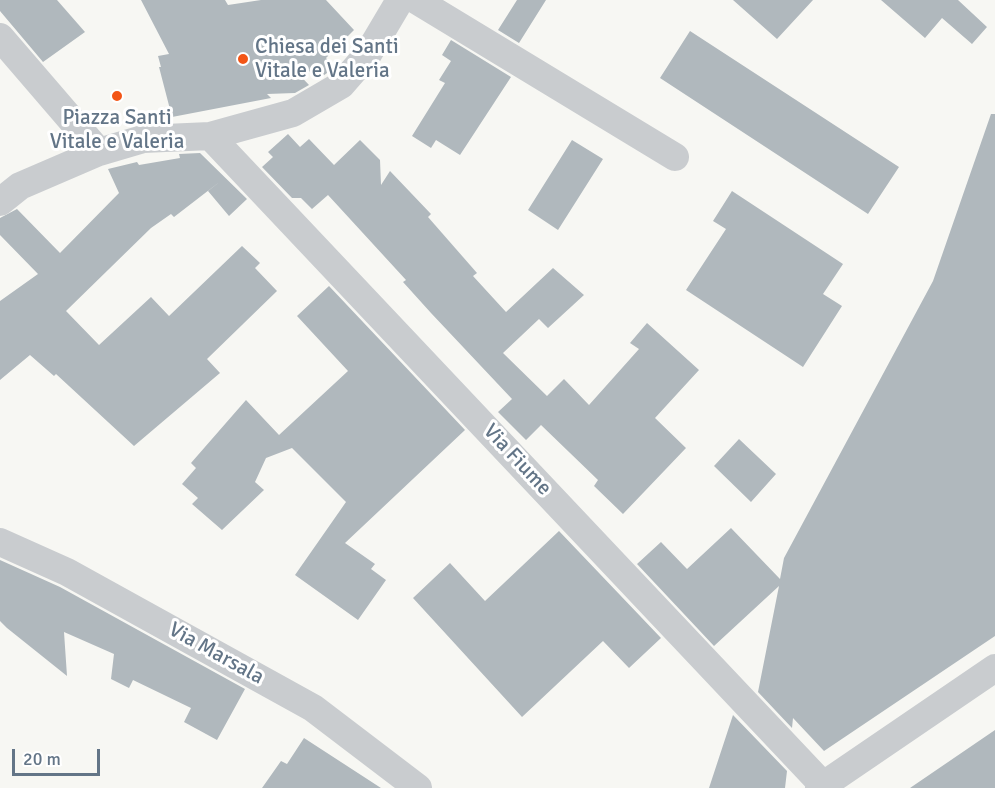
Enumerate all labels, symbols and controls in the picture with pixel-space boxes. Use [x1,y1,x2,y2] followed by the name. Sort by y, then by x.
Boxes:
[255,34,399,84] place label: Chiesa dei Santi Vitale e Valeria
[236,52,250,66] marker: Chiesa dei Santi Vitale e Valeria
[110,89,124,103] marker: Piazza Santi Vitale e Valeria
[50,105,184,155] place label: Piazza Santi Vitale e Valeria
[478,419,556,501] street label: Via Fiume
[164,618,268,690] street label: Via Marsala
[15,737,104,775] scale bar
[23,748,61,770] text: 20 m

